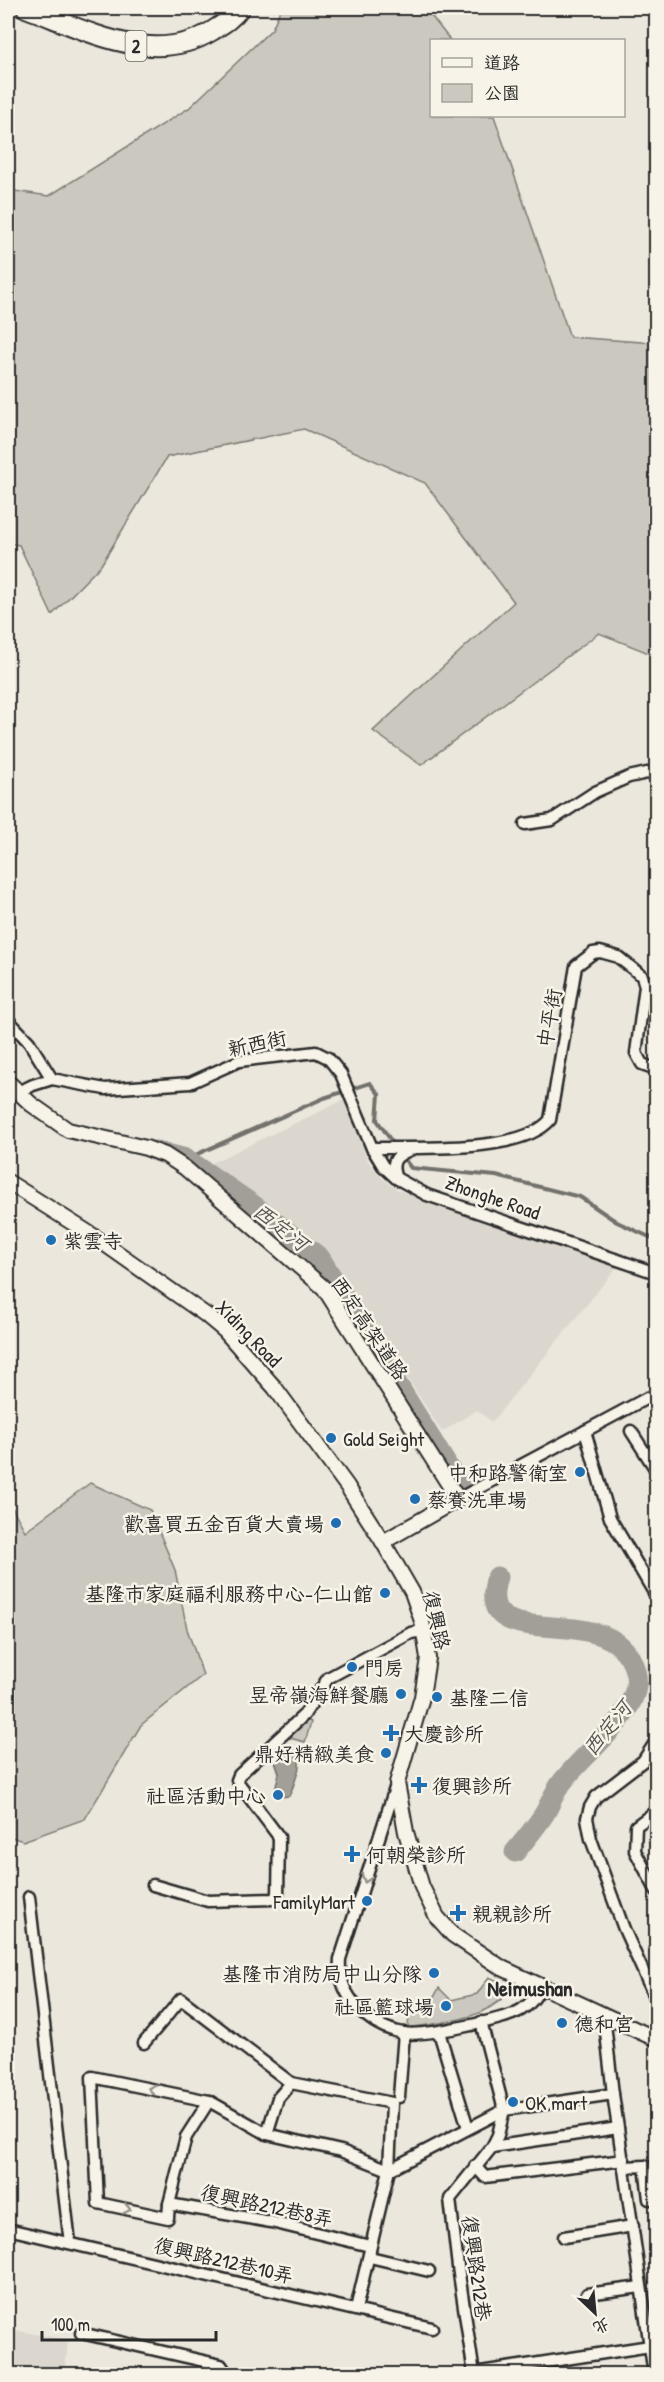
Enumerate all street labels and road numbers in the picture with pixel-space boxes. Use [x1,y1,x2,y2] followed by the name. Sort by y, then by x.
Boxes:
[126,31,146,61] road number: 2
[530,986,568,1050] street label: 中平街
[225,1024,289,1062] street label: 新西街
[442,1168,544,1226] street label: Zhonghe Road
[325,1271,415,1386] street label: 西定高架道路
[210,1293,288,1373] street label: Xiding Road
[417,1588,457,1653] street label: 復興路
[198,2178,336,2232] street label: 復興路212巷8弄
[456,2214,498,2323] street label: 復興路212巷
[152,2231,296,2289] street label: 復興路212巷10弄

